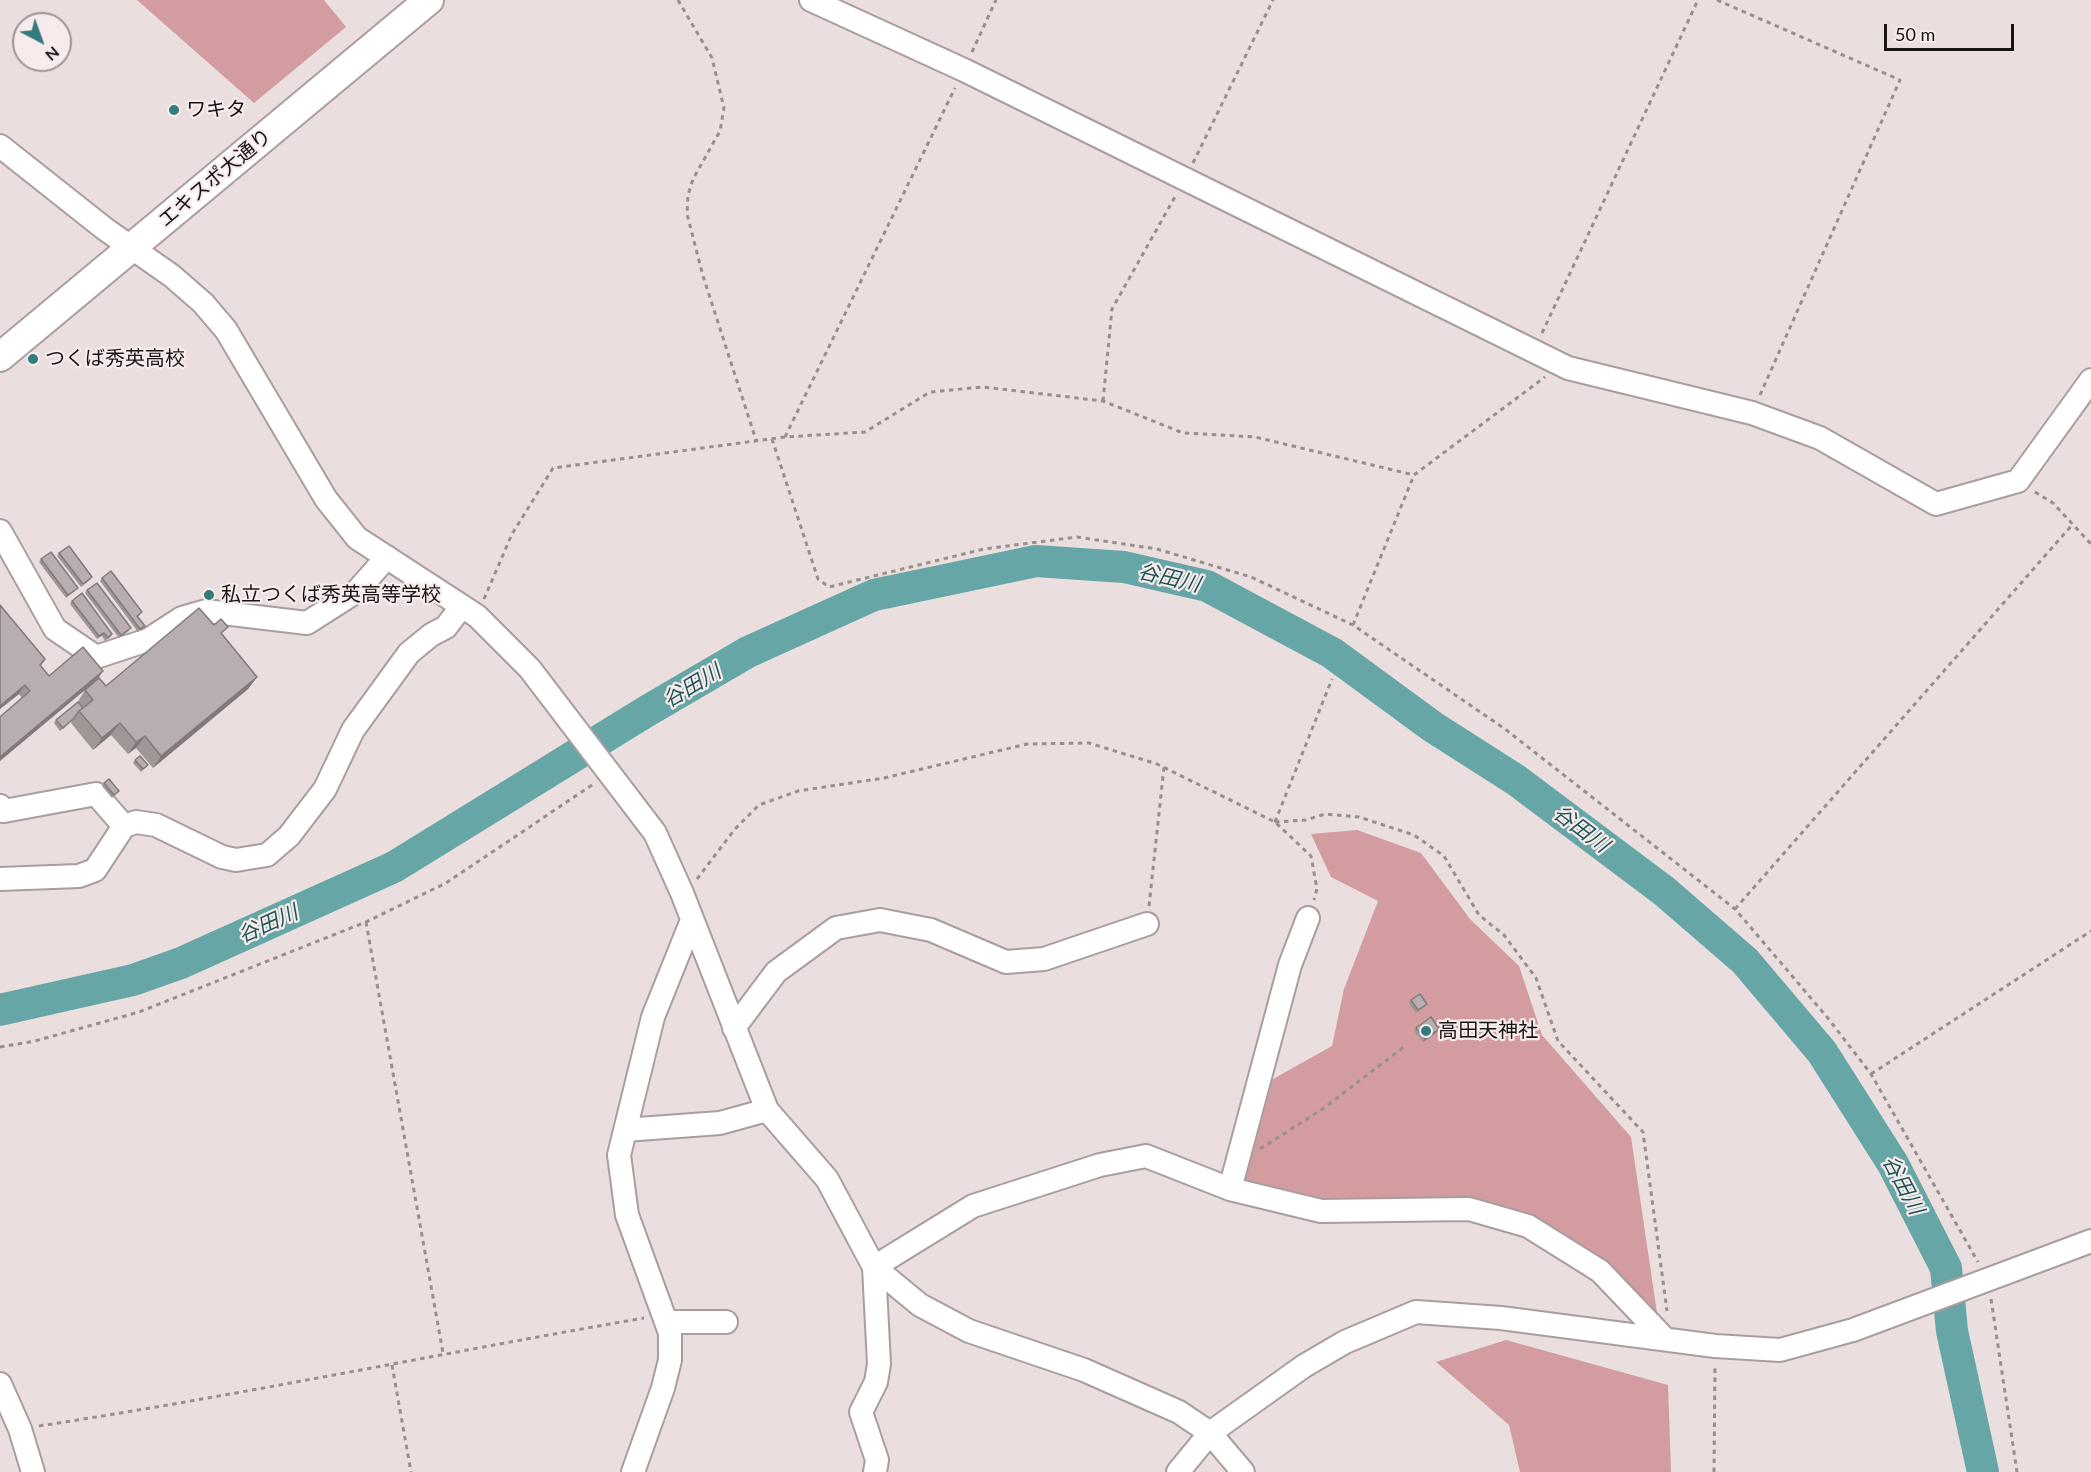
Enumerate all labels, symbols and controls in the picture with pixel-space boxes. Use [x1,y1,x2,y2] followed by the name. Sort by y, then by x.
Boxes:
[12,12,72,72] north arrow
[1887,12,2018,50] scale bar
[1895,23,1935,45] text: 50 m
[42,43,64,66] text: N
[186,98,246,122] place label: ワキタ
[167,103,181,117] marker: ワキタ
[154,124,276,232] street label: エキスポ大通り
[45,347,185,371] place label: つくば秀英高校
[26,352,40,366] marker: つくば秀英高校
[1135,559,1203,597] water label: 谷田川
[221,583,441,607] place label: 私立つくば秀英高等学校
[202,588,216,602] marker: 私立つくば秀英高等学校
[659,659,725,713] water label: 谷田川
[1548,800,1614,858] water label: 谷田川
[234,900,302,948] water label: 谷田川
[1438,1019,1538,1043] place label: 高田天神社
[1419,1024,1433,1038] marker: 高田天神社
[1877,1151,1929,1219] water label: 谷田川

